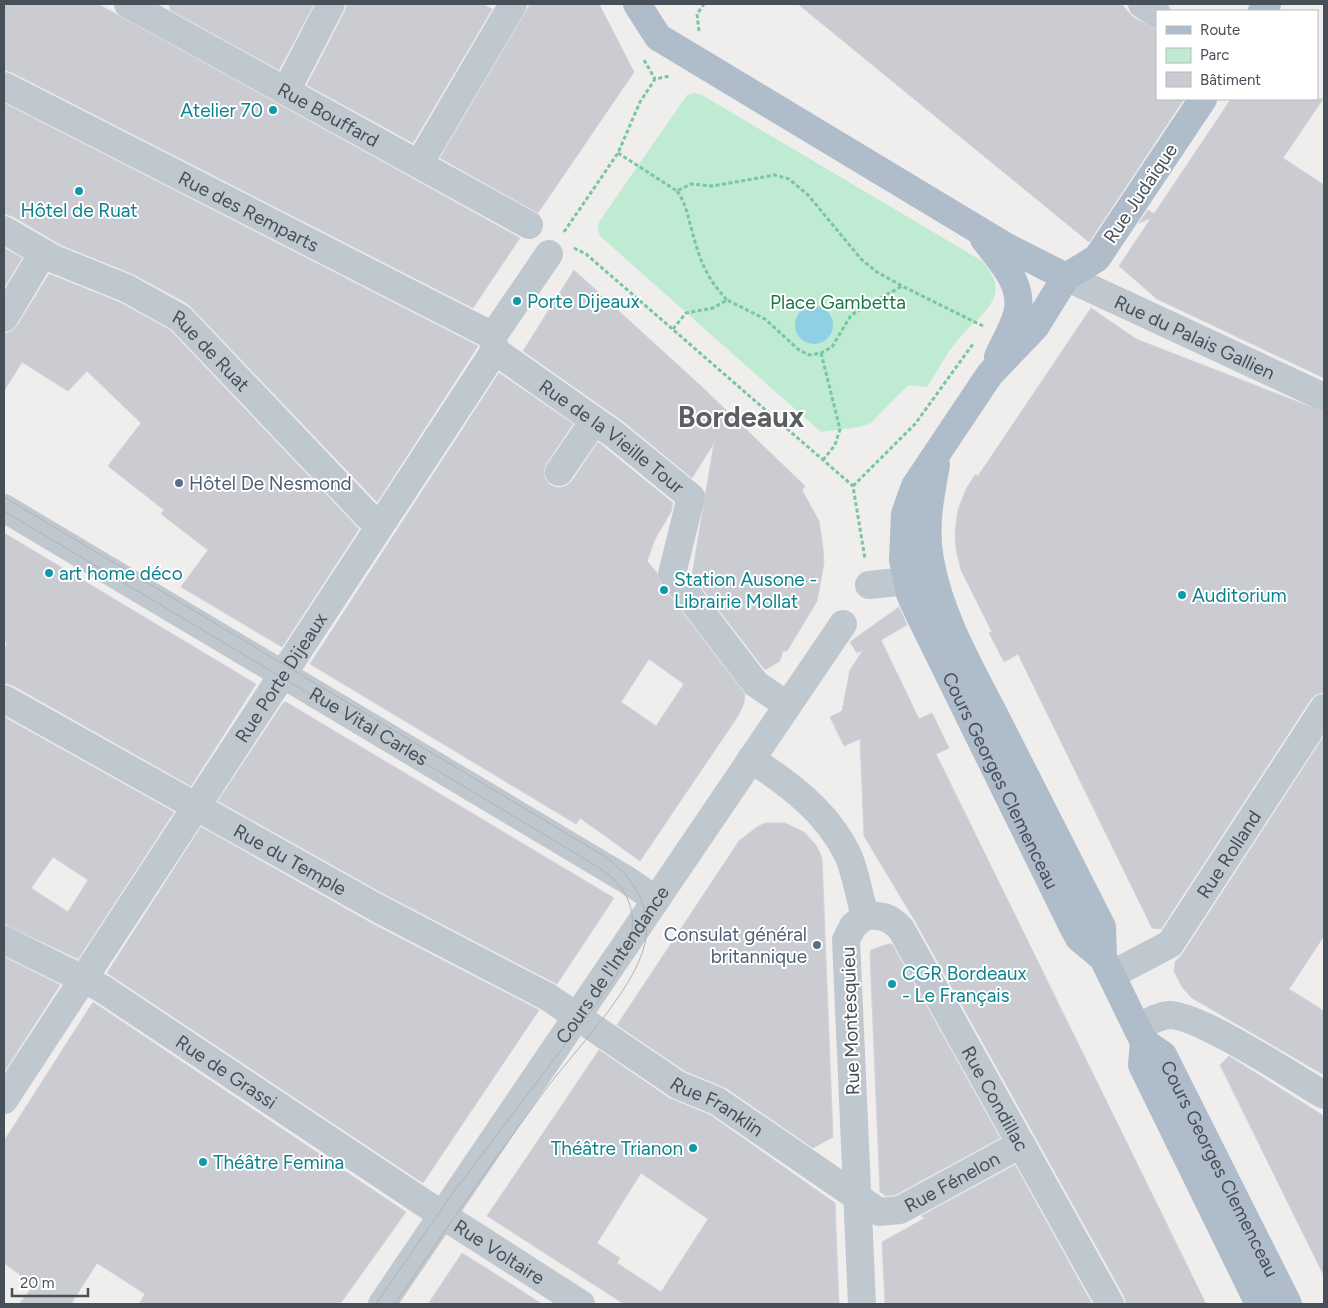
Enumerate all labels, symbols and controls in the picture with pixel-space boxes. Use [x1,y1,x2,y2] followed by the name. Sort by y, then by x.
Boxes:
[1156,10,1318,100] legend
[1200,21,1240,39] text: Route
[1200,46,1229,64] text: Parc
[1200,71,1261,89] text: Bâtiment
[274,78,383,152] street label: Rue Bouffard
[180,99,263,122] place label: Atelier 70
[267,104,279,116] marker: Atelier 70
[1099,139,1182,247] street label: Rue Judaïque
[175,166,323,257] street label: Rue des Remparts
[73,185,85,197] marker: Hôtel de Ruat
[20,199,138,222] place label: Hôtel de Ruat
[527,290,640,313] place label: Porte Dijeaux
[1111,290,1278,385] street label: Rue du Palais Gallien
[770,291,906,314] park label: Place Gambetta
[511,295,523,307] marker: Porte Dijeaux
[168,305,254,396] street label: Rue de Ruat
[535,374,689,499] street label: Rue de la Vieille Tour
[678,399,805,434] district label: Bordeaux
[189,472,352,495] place label: Hôtel De Nesmond
[173,477,185,489] marker: Hôtel De Nesmond
[59,562,183,585] place label: art home déco
[43,567,55,579] marker: art home déco
[674,568,817,613] place label: Station Ausone - Librairie Mollat
[658,584,670,596] marker: Station Ausone - Librairie Mollat
[1192,584,1287,607] place label: Auditorium
[1176,589,1188,601] marker: Auditorium
[230,609,332,747] street label: Rue Porte Dijeaux
[937,668,1064,893] street label: Cours Georges Clemenceau
[305,682,432,771] street label: Rue Vital Carles
[1192,806,1266,903] street label: Rue Rolland
[229,819,350,900] street label: Rue du Temple
[551,882,674,1048] street label: Cours de l'Intendance
[664,923,807,968] place label: Consulat général britannique
[811,939,823,951] marker: Consulat général britannique
[836,946,865,1096] street label: Rue Montesquieu
[902,962,1027,1007] place label: CGR Bordeaux - Le Français
[886,978,898,990] marker: CGR Bordeaux - Le Français
[171,1030,281,1114] street label: Rue de Grassi
[957,1042,1033,1155] street label: Rue Condillac
[1156,1057,1283,1281] street label: Cours Georges Clemenceau
[666,1072,768,1141] street label: Rue Franklin
[551,1137,683,1160] place label: Théâtre Trianon
[687,1142,699,1154] marker: Théâtre Trianon
[900,1147,1004,1217] street label: Rue Fénelon
[213,1151,344,1174] place label: Théâtre Femina
[197,1156,209,1168] marker: Théâtre Femina
[449,1215,549,1290] street label: Rue Voltaire
[12,1266,89,1298] scale bar
[20,1274,54,1292] text: 20 m

